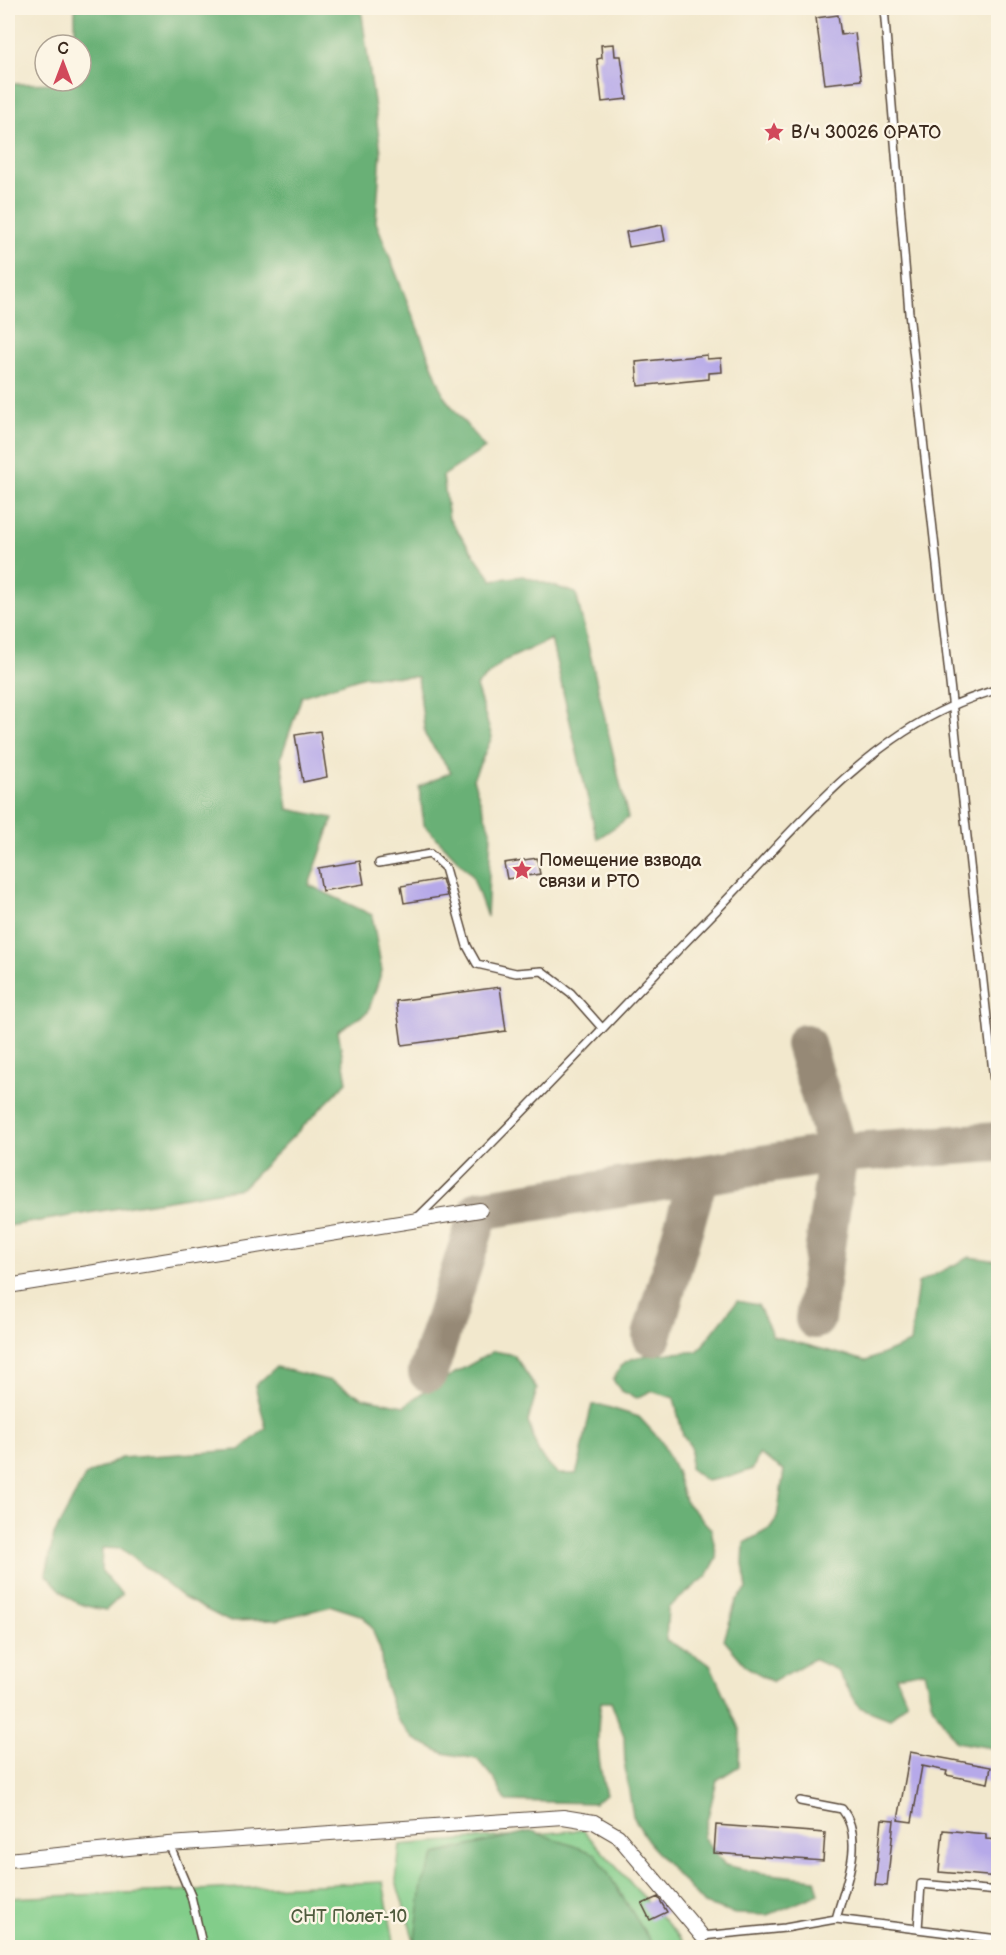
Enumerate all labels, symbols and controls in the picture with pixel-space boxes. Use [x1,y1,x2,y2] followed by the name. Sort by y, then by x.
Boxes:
[33,33,93,93] north arrow
[57,40,69,59] text: С
[762,120,786,144] place icon: В/ч 30026 ОРАТО
[791,122,941,143] place label: В/ч 30026 ОРАТО
[539,850,702,892] place label: Помещение взвода связи и РТО
[510,858,534,882] place icon: Помещение взвода связи и РТО
[291,1906,407,1927] park label: СНТ Полет-10

